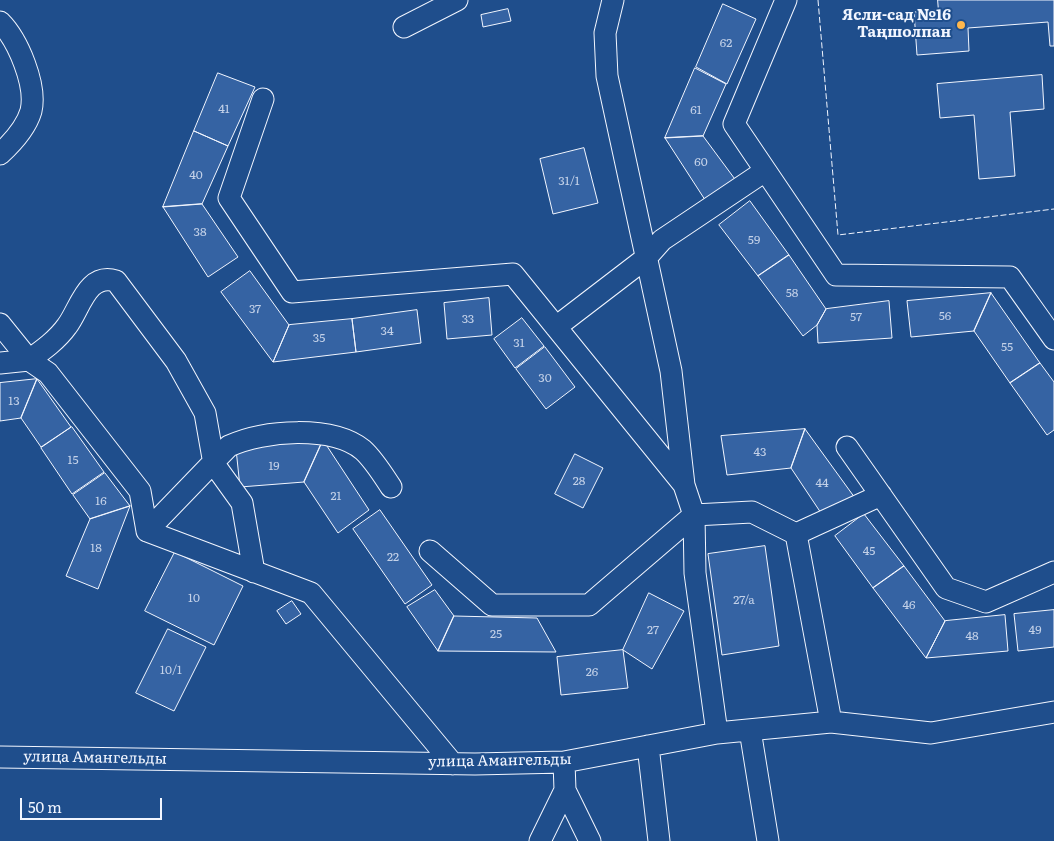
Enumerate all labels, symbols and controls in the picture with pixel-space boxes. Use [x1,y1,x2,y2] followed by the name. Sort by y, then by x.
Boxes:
[842,7,951,42] place label: Ясли-сад №16 Таңшолпан
[955,19,967,31] marker: Ясли-сад №16 Таңшолпан
[720,36,732,50] house number: 62
[218,102,230,116] house number: 41
[690,103,702,117] house number: 61
[694,155,708,169] house number: 60
[189,168,203,182] house number: 40
[558,174,580,188] house number: 31/1
[193,225,207,239] house number: 38
[748,233,760,247] house number: 59
[786,286,798,300] house number: 58
[249,302,261,316] house number: 37
[939,309,951,323] house number: 56
[850,310,862,324] house number: 57
[462,312,474,326] house number: 33
[380,324,394,338] house number: 34
[313,331,325,345] house number: 35
[513,336,525,350] house number: 31
[1001,340,1013,354] house number: 55
[538,371,552,385] house number: 30
[8,394,20,408] house number: 13
[753,445,767,459] house number: 43
[68,453,78,467] house number: 15
[268,459,280,473] house number: 19
[573,474,585,488] house number: 28
[815,476,829,490] house number: 44
[331,489,341,503] house number: 21
[95,494,107,508] house number: 16
[90,541,102,555] house number: 18
[863,544,875,558] house number: 45
[387,550,399,564] house number: 22
[188,591,200,605] house number: 10
[733,593,755,607] house number: 27/а
[902,598,916,612] house number: 46
[647,623,659,637] house number: 27
[1029,623,1041,637] house number: 49
[490,627,502,641] house number: 25
[965,629,979,643] house number: 48
[160,663,182,677] house number: 10/1
[586,665,598,679] house number: 26
[23,748,167,768] street label: улица Амангельды
[428,751,572,771] street label: улица Амангельды
[22,788,165,820] scale bar
[28,795,62,818] text: 50 m

